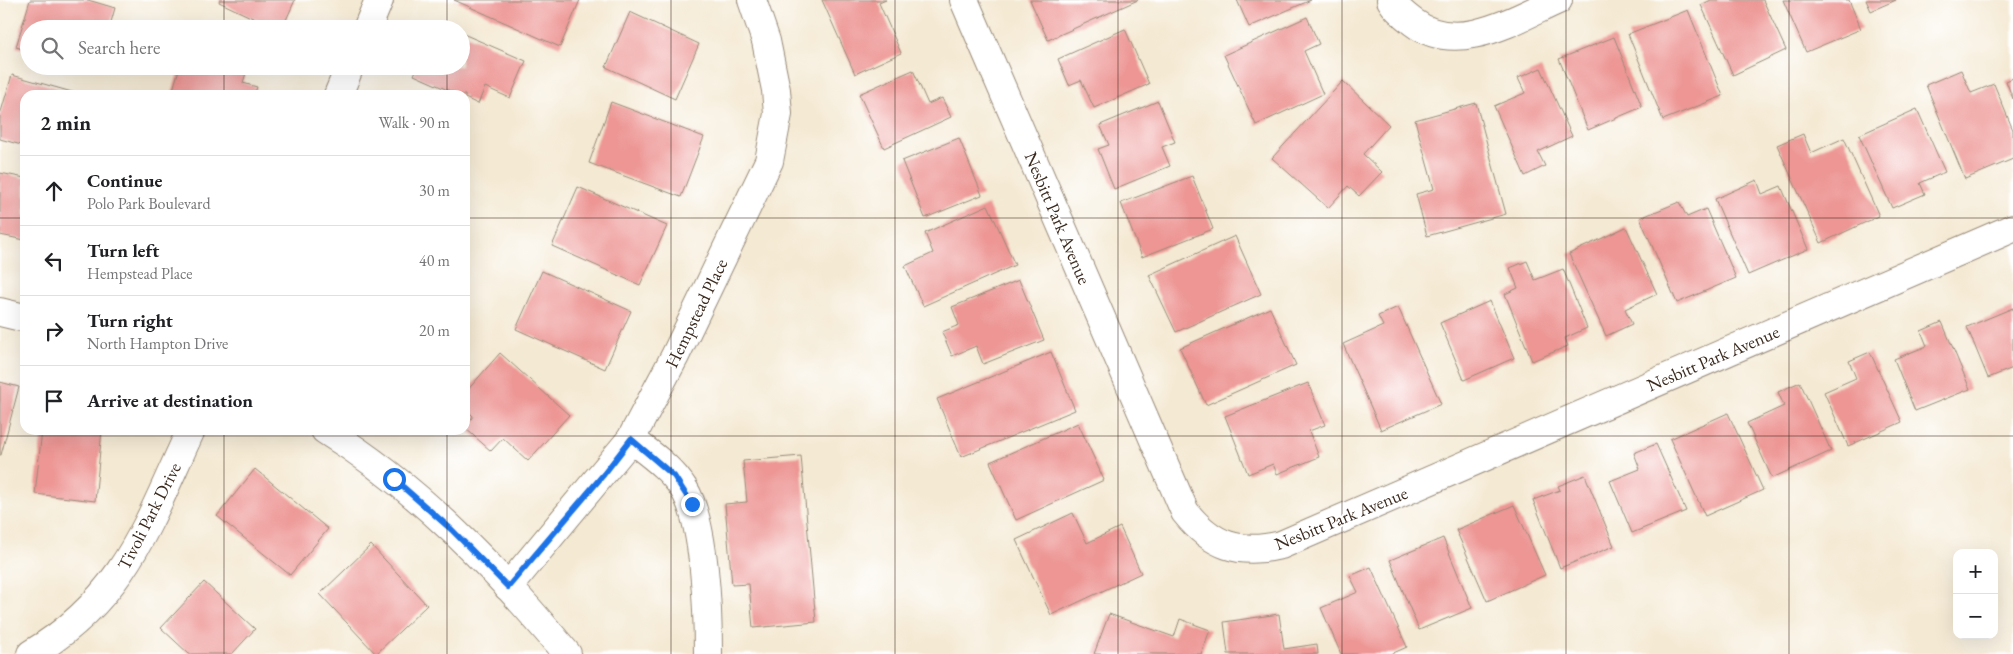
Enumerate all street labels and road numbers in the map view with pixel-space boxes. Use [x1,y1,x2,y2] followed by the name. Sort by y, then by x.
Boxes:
[1020,148,1096,288] street label: Nesbitt Park Avenue
[660,255,732,371] street label: Hempstead Place
[1643,320,1783,396] street label: Nesbitt Park Avenue
[112,458,186,574] street label: Tivoli Park Drive
[1271,481,1411,555] street label: Nesbitt Park Avenue

